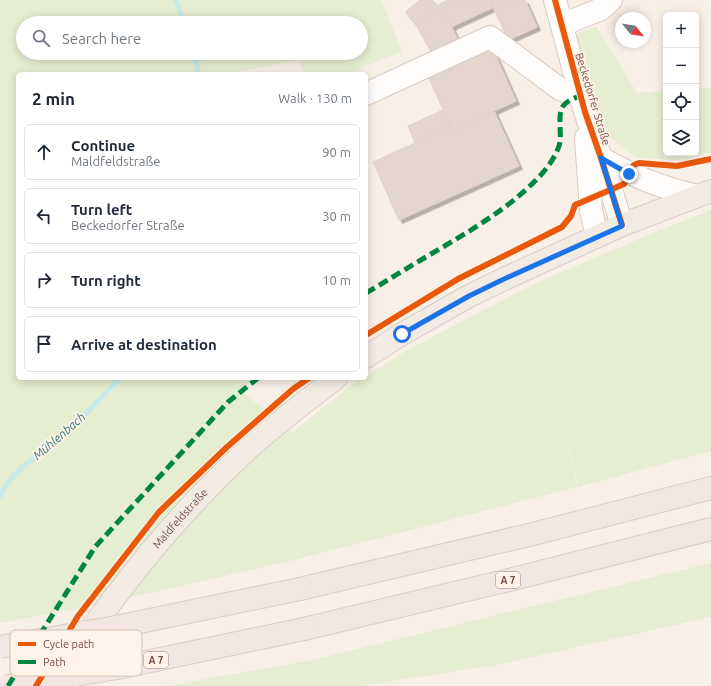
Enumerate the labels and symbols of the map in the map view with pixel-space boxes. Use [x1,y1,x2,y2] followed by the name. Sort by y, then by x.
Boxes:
[615,12,651,48] north arrow
[573,51,613,147] street label: Beckedorfer Straße
[620,165,638,183] route end
[393,325,411,343] route start
[30,410,88,462] water label: Mühlenbach
[150,486,210,551] street label: Maldfeldstraße
[496,572,520,588] road number: A 7
[10,630,142,676] legend
[43,638,94,650] text: Cycle path
[144,652,168,668] road number: A 7
[43,656,66,668] text: Path

